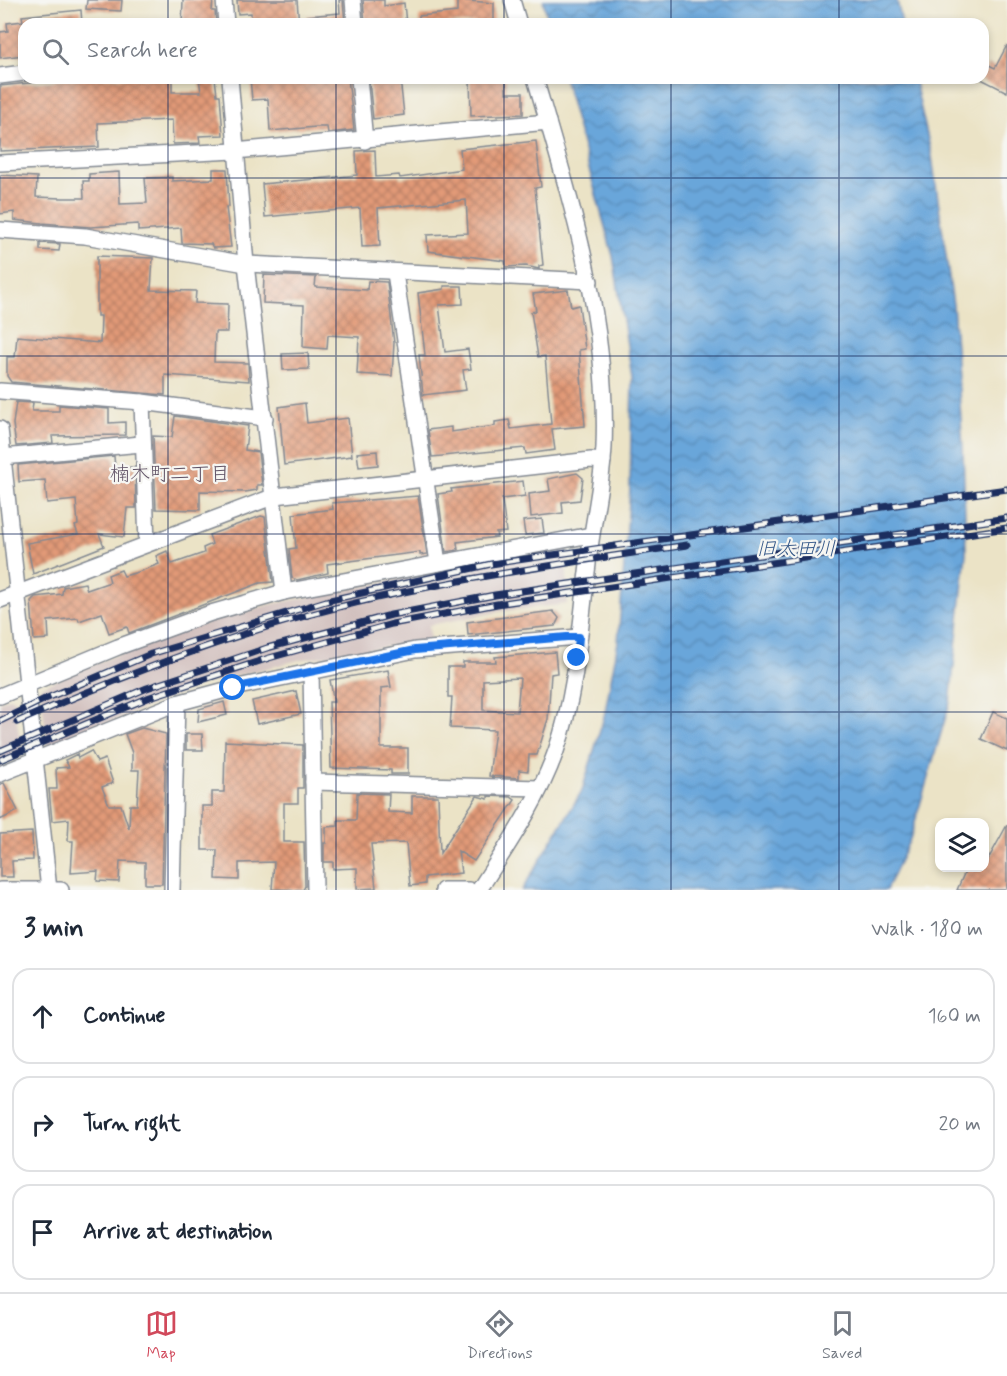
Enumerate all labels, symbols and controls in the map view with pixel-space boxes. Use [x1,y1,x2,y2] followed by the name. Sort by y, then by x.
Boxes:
[18,18,989,84] search box
[39,35,72,68] icon: search
[87,37,198,65] text: Search here
[110,461,230,488] district label: 楠木町二丁目
[756,536,836,563] water label: 旧太田川
[563,644,589,670] route end
[219,674,245,700] route start
[935,818,989,872] map controls
[935,818,989,872] button: layers
[24,912,84,946] text: 3 min
[871,916,983,943] text: Walk · 180 m
[26,1000,59,1033] icon: ahead
[83,1002,165,1030] text: Continue
[928,1003,981,1030] text: 160 m
[26,1108,59,1141] icon: right
[83,1110,181,1138] text: Turn right
[938,1111,981,1138] text: 20 m
[26,1216,59,1249] icon: arrive
[83,1218,273,1246] text: Arrive at destination
[145,1307,178,1364] tab: Map
[467,1307,533,1364] tab: Directions
[822,1307,862,1364] tab: Saved

